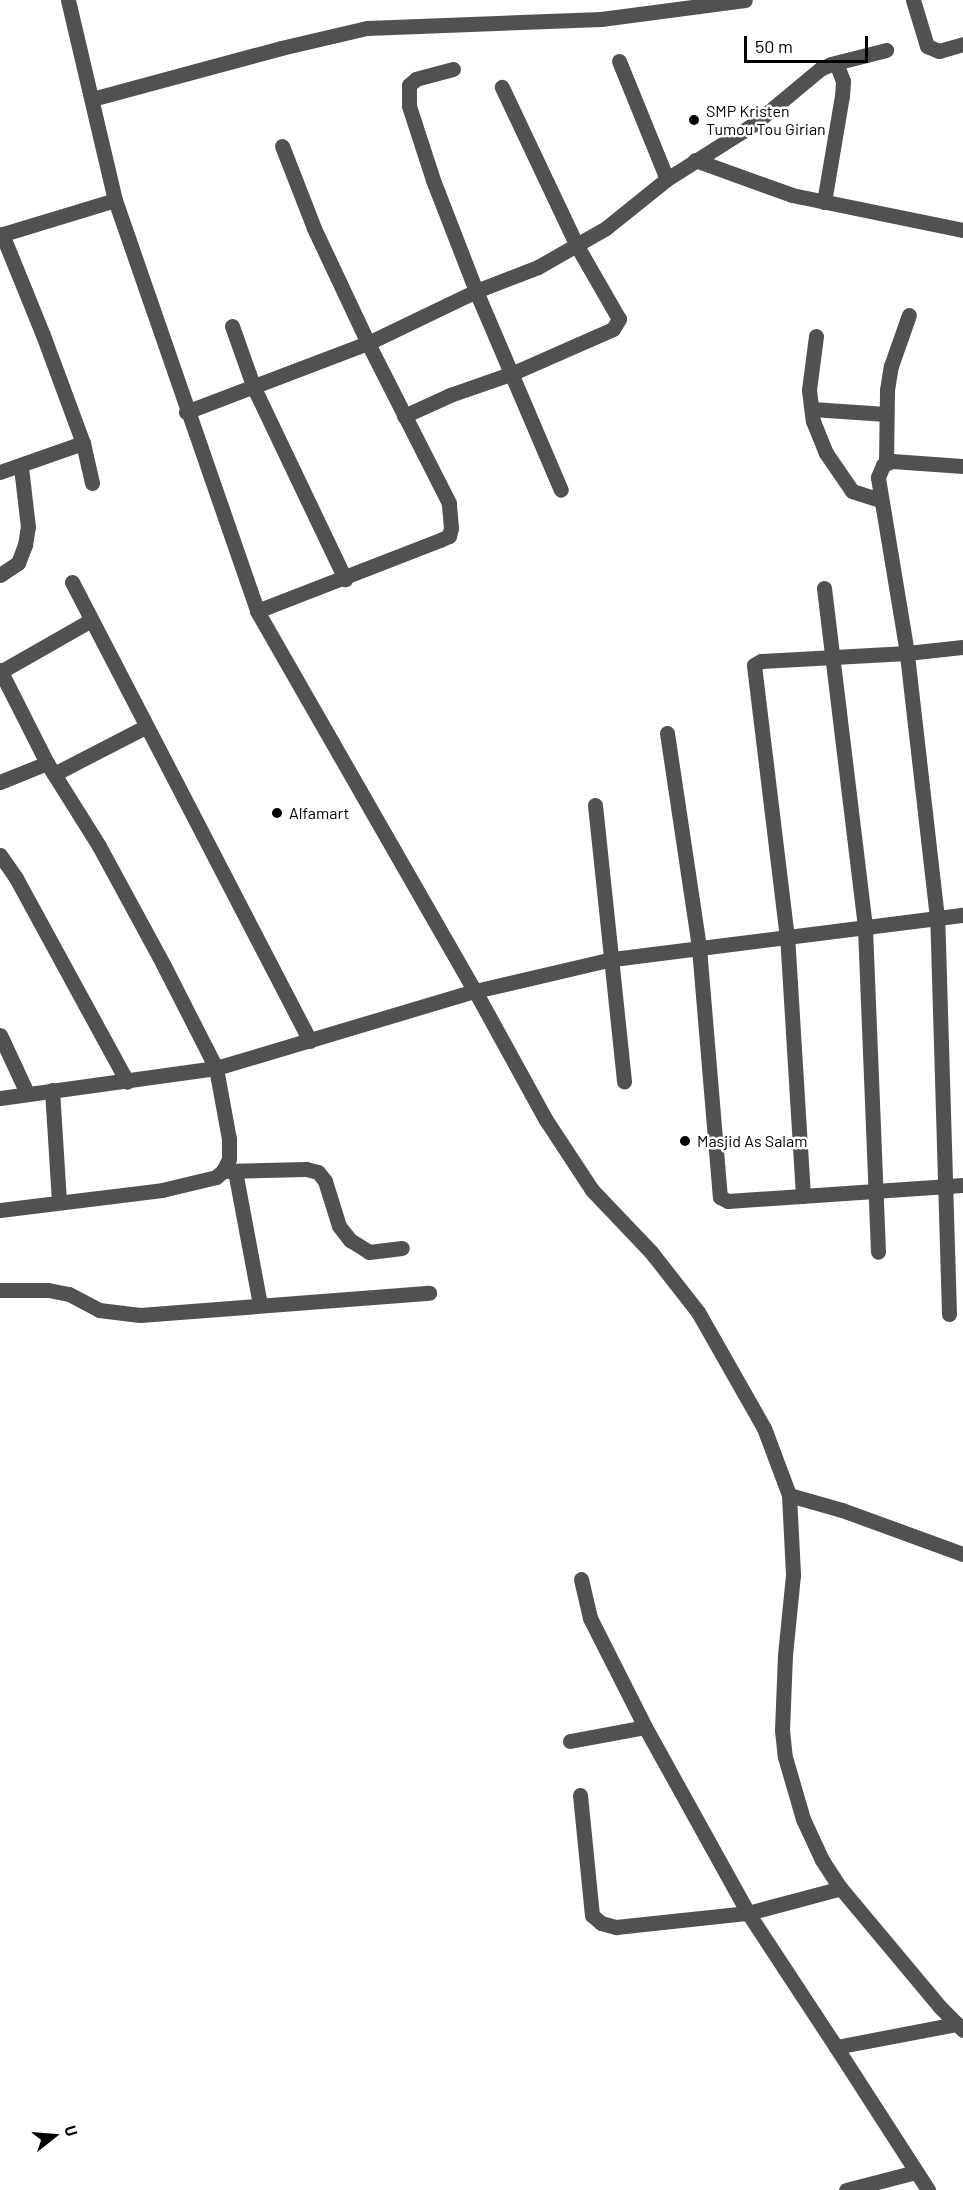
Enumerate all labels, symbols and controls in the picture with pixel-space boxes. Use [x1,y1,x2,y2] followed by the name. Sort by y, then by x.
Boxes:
[747,24,872,62] scale bar
[755,35,793,57] text: 50 m
[706,101,826,139] place label: SMP Kristen Tumou Tou Girian
[687,113,701,127] marker: SMP Kristen Tumou Tou Girian
[289,803,349,823] place label: Alfamart
[270,806,284,820] marker: Alfamart
[697,1131,807,1151] place label: Masjid As Salam
[678,1134,692,1148] marker: Masjid As Salam
[24,2106,84,2166] north arrow
[61,2123,82,2138] text: U

